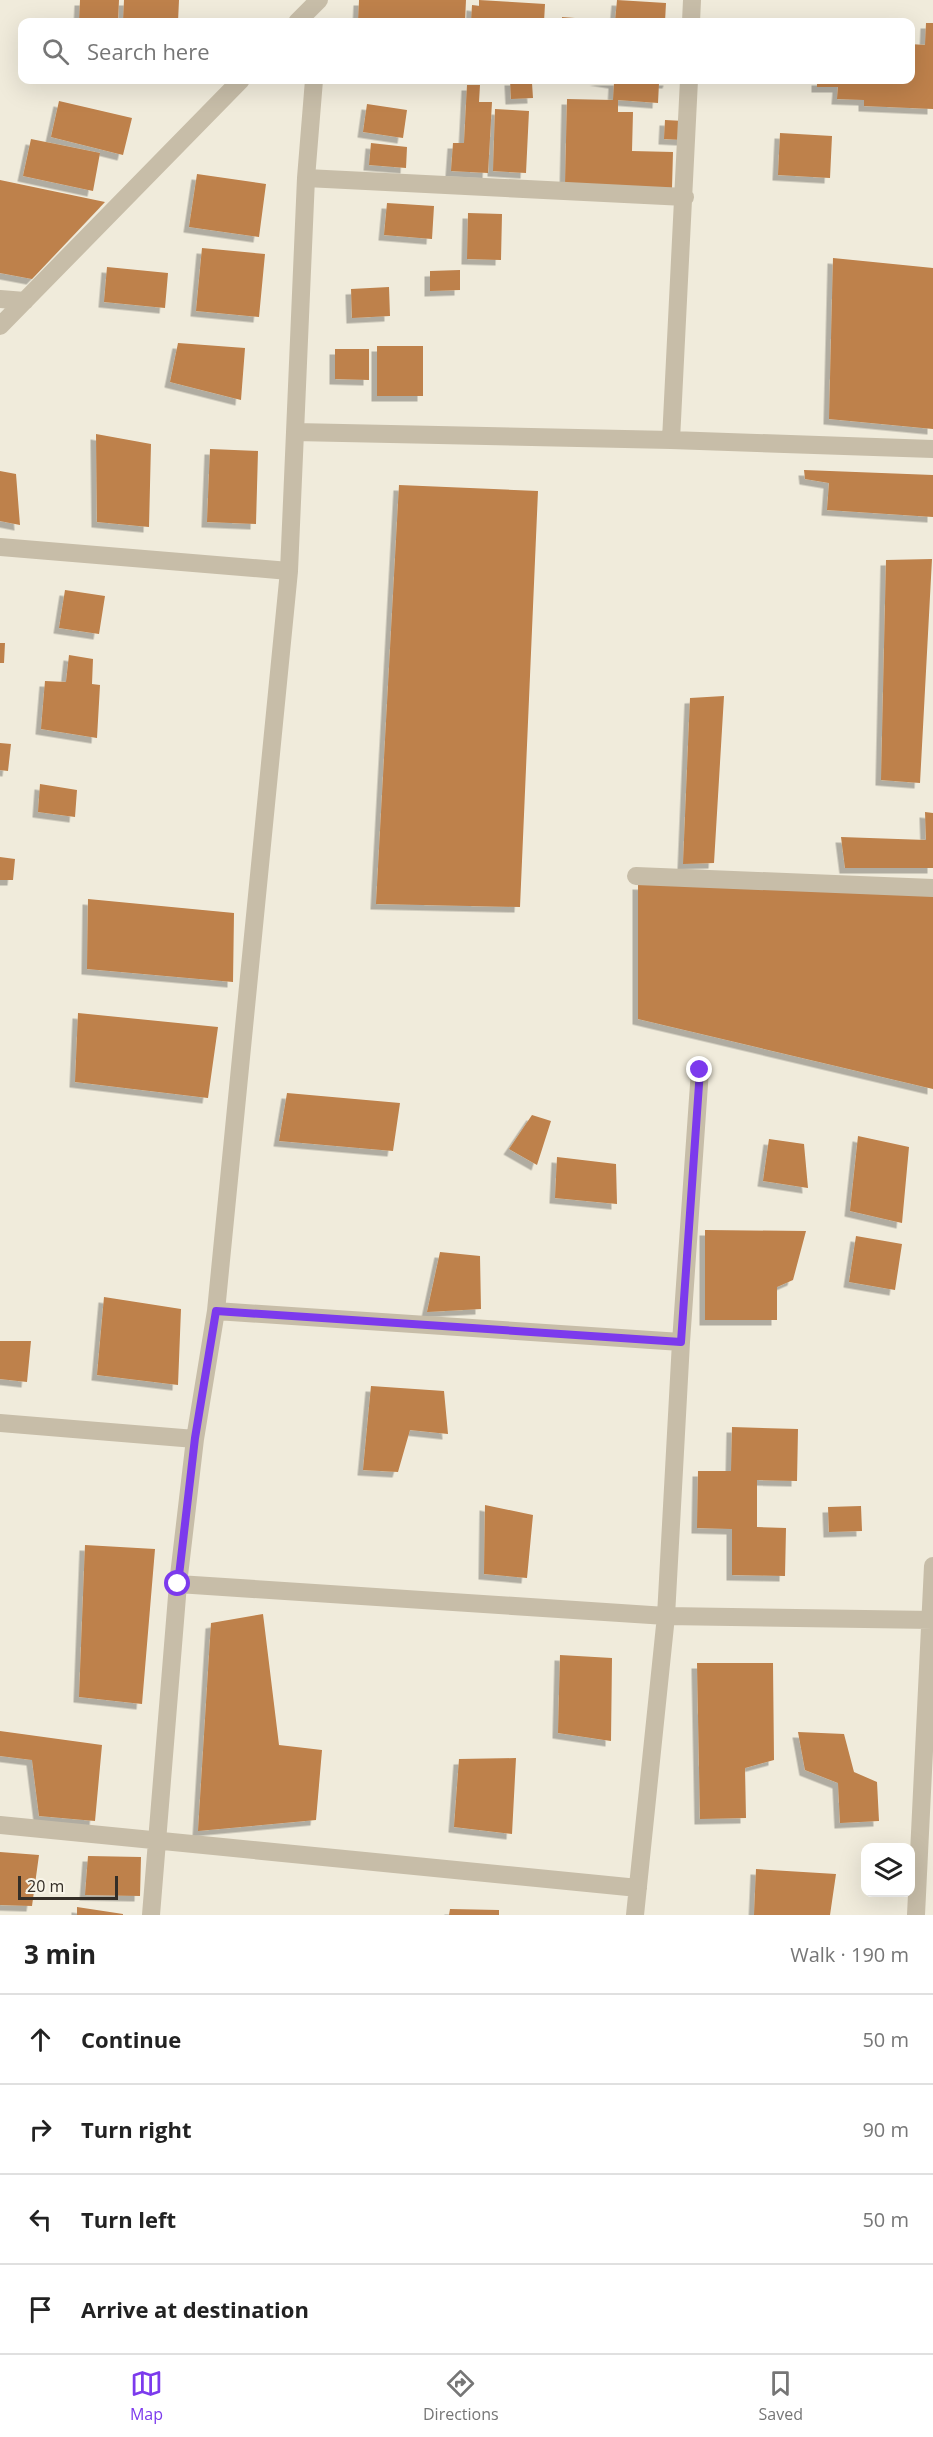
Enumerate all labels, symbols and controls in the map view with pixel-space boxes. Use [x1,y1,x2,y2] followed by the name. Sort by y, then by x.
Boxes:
[18,18,915,84] search box
[39,35,72,68] icon: search
[87,36,210,66] text: Search here
[686,1056,712,1082] route end
[164,1570,190,1596] route start
[861,1843,915,1897] map controls
[861,1843,915,1897] button: layers
[18,1873,118,1900] scale bar
[27,1875,64,1897] text: 20 m
[24,1936,96,1972] text: 3 min
[790,1941,909,1968] text: Walk · 190 m
[24,2023,57,2056] icon: ahead
[81,2024,181,2054] text: Continue
[862,2026,909,2053] text: 50 m
[24,2113,57,2146] icon: right
[81,2114,192,2144] text: Turn right
[862,2116,909,2143] text: 90 m
[24,2203,57,2236] icon: left
[81,2204,176,2234] text: Turn left
[862,2206,909,2233] text: 50 m
[24,2293,57,2326] icon: arrive
[81,2294,309,2324] text: Arrive at destination
[130,2367,163,2425] tab: Map
[423,2367,499,2425] tab: Directions
[759,2367,803,2425] tab: Saved

